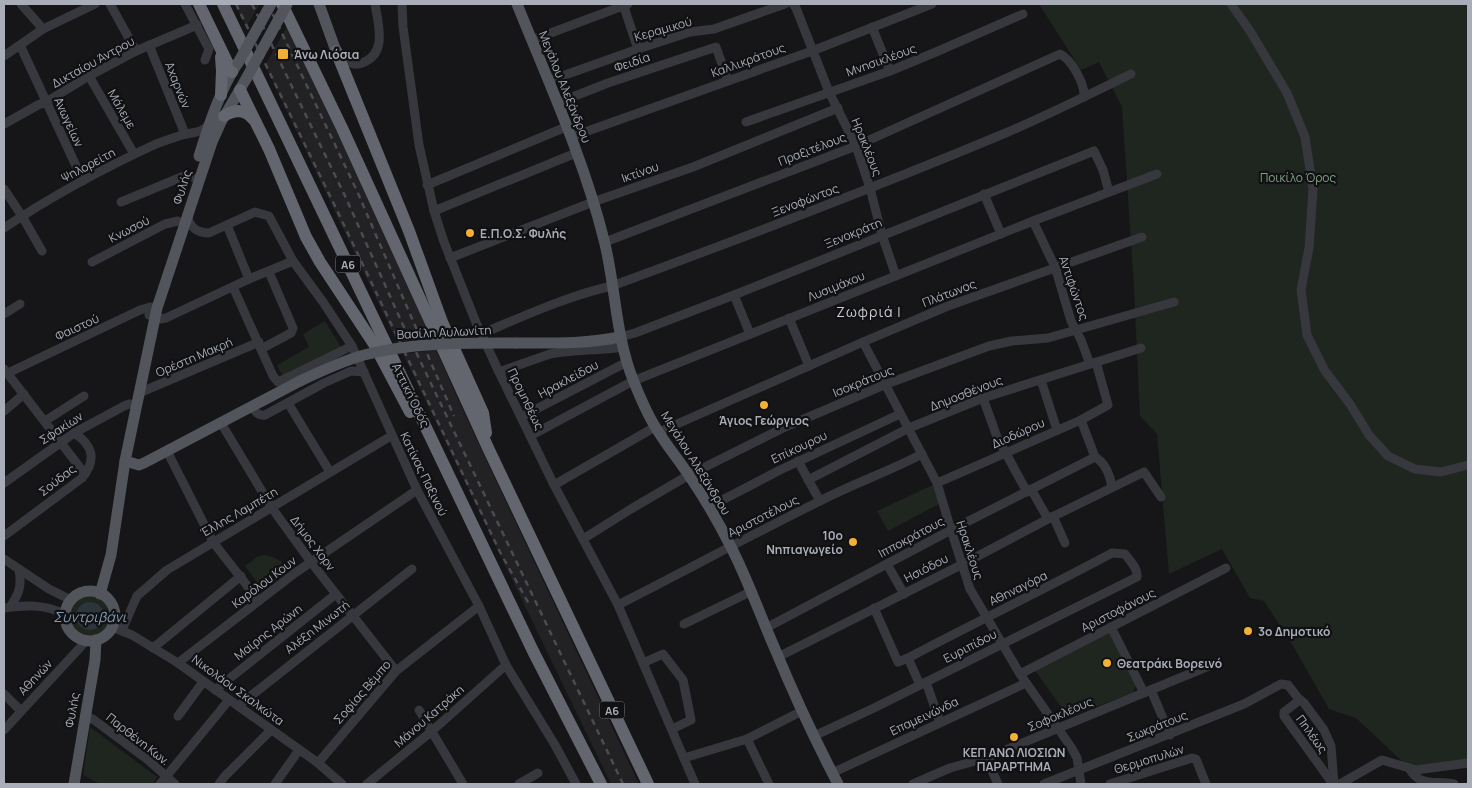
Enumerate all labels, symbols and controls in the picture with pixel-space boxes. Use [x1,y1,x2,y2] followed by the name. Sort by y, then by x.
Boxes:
[632,13,694,45] street label: Κεραμικού
[535,29,595,146] street label: Μεγάλου Αλεξάνδρου
[49,32,137,92] street label: Δικταίου Άντρου
[708,39,788,81] street label: Καλλικράτους
[844,39,919,81] street label: Μνησικλέους
[294,46,359,63] place label: Άνω Λιόσια
[276,47,290,61] marker: Άνω Λιόσια
[612,48,652,76] street label: Φειδία
[161,59,195,111] street label: Αχαρνών
[104,86,140,132] street label: Μάλεμε
[50,94,88,150] street label: Ανωγείων
[848,115,887,179] street label: Ηρακλέους
[775,128,849,170] street label: Πραξιτέλους
[58,144,118,186] street label: Ψηλορείτη
[619,158,661,186] street label: Ικτίνου
[168,167,196,207] street label: Φυλής
[1260,169,1336,186] park label: Ποικίλο Όρος
[769,179,841,221] street label: Ξενοφώντος
[106,212,152,246] street label: Κνωσού
[822,214,884,252] street label: Ξενοκράτη
[480,225,566,242] place label: Ε.Π.Ο.Σ. Φυλής
[464,227,476,239] marker: Ε.Π.Ο.Σ. Φυλής
[1055,254,1093,323] street label: Αντιφώντος
[336,255,360,272] road number: Α6
[805,267,867,305] street label: Λυσιμάχου
[920,275,979,311] street label: Πλάτωνος
[836,302,902,321] district label: Ζωφριά Ι
[52,309,102,345] street label: Φαιστού
[396,321,492,343] street label: Βασίλη Αυλωνίτη
[153,333,235,381] street label: Ορέστη Μακρή
[535,356,601,402] street label: Ηρακλείδου
[388,360,434,430] street label: Αττική Οδός
[830,361,896,401] street label: Ισοκράτους
[504,365,548,433] street label: Προμηθέως
[927,371,1005,415] street label: Δημοσθένους
[758,399,770,411] marker: Άγιος Γεώργιος
[36,408,86,448] street label: Σφακίων
[657,408,735,518] street label: Μεγάλου Αλεξάνδρου
[719,412,809,429] place label: Άγιος Γεώργιος
[989,414,1047,452] street label: Διοδώρου
[768,427,830,467] street label: Επίκουρου
[396,429,452,519] street label: Κατίνας Παξινού
[35,460,79,500] street label: Σούδας
[197,483,281,541] street label: Έλλης Λαμπέτη
[725,491,802,541] street label: Αριστοτέλους
[287,512,339,574] street label: Δήμος Χορν
[875,512,947,562] street label: Ιπποκράτους
[952,518,988,582] street label: Ηρακλέους
[766,527,843,558] place label: 10ο Νηπιαγωγείο
[847,536,859,548] marker: 10ο Νηπιαγωγείο
[901,550,951,586] street label: Ησιόδου
[228,552,300,612] street label: Καρόλου Κουν
[986,567,1050,609] street label: Αθηναγόρα
[1078,584,1158,636] street label: Αριστοφάνους
[281,596,353,658] street label: Αλέξη Μινωτή
[230,600,306,664] street label: Μαίρης Αρώνη
[53,607,127,626] water label: Συντριβάνι
[1258,623,1331,640] place label: 3ο Δημοτικό
[940,625,1000,667] street label: Ευριπίδου
[1242,625,1254,637] marker: 3ο Δημοτικό
[188,651,288,729] street label: Νικολάου Σκαλκώτα
[14,655,56,699] street label: Αθηνών
[1117,655,1222,672] place label: Θεατράκι Βορεινό
[330,656,394,728] street label: Σοφίας Βέμπο
[1101,657,1113,669] marker: Θεατράκι Βορεινό
[390,681,468,751] street label: Μάνου Κατράκη
[61,691,84,729] street label: Φυλής
[1025,692,1096,735] street label: Σοφοκλέους
[887,693,961,739] street label: Επαμεινώνδα
[600,702,624,718] road number: Α6
[1124,706,1190,746] street label: Σωκράτους
[103,709,173,769] street label: Παρθένη Κων.
[1292,711,1332,757] street label: Πηλέως
[1008,731,1020,743] marker: ΚΕΠ ΑΝΩ ΛΙΟΣΙΩΝ ΠΑΡΑΡΤΗΜΑ
[1112,740,1186,778] street label: Θερμοπυλών
[963,744,1065,775] place label: ΚΕΠ ΑΝΩ ΛΙΟΣΙΩΝ ΠΑΡΑΡΤΗΜΑ

